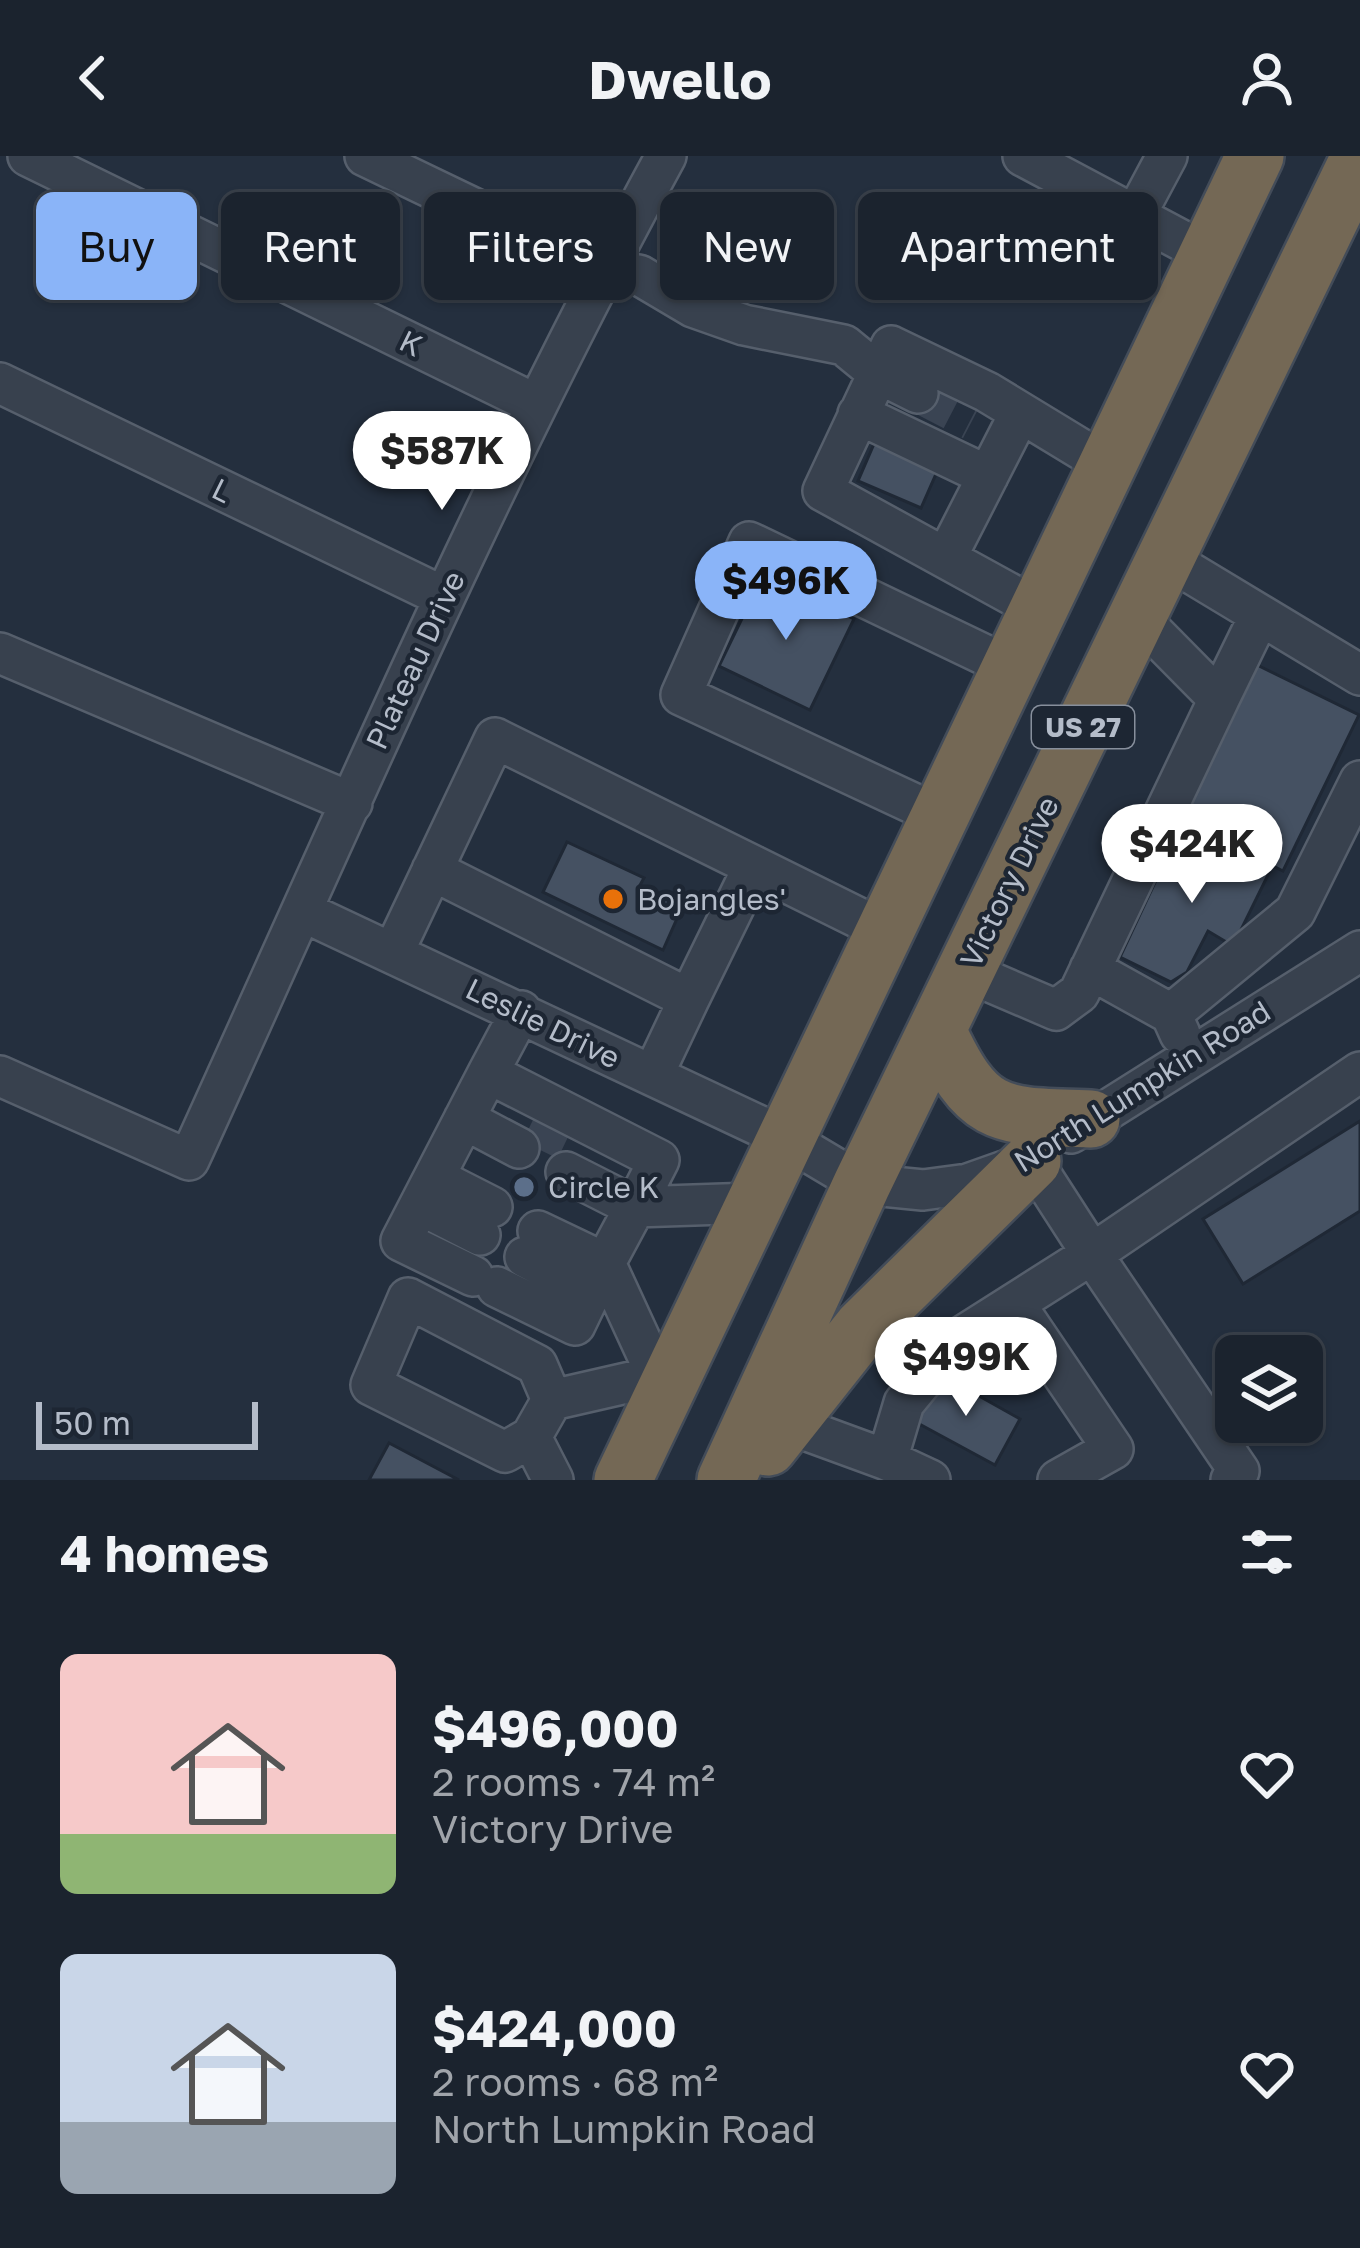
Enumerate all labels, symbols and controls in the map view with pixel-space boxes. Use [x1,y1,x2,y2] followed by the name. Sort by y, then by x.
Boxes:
[60,45,126,111] icon: back
[1234,45,1300,111] icon: person
[588,46,772,111] text: Dwello
[36,192,197,300] chip: Buy
[221,192,400,300] chip: Rent
[424,192,636,300] chip: Filters
[660,192,834,300] chip: New
[858,192,1158,300] chip: Apartment
[394,322,428,364] street label: K
[358,411,526,513] pin: $587K
[380,426,504,473] text: $587K
[206,470,238,510] street label: L
[702,541,870,643] pin: $496K
[722,556,850,603] text: $496K
[358,565,472,755] street label: Plateau Drive
[1032,706,1134,748] road number: US 27
[952,791,1066,973] street label: Victory Drive
[1108,804,1276,906] pin: $424K
[1129,819,1255,866] text: $424K
[637,881,786,917] place label: Bojangles'
[600,886,626,912] marker: Bojangles'
[460,970,626,1076] street label: Leslie Drive
[1007,993,1277,1179] street label: North Lumpkin Road
[548,1169,659,1205] place label: Circle K
[511,1174,537,1200] marker: Circle K
[882,1317,1050,1419] pin: $499K
[902,1332,1030,1379] text: $499K
[1215,1335,1323,1443] map controls
[1215,1335,1323,1443] button: layers
[36,1396,258,1449] scale bar
[54,1403,131,1442] text: 50 m
[1234,1519,1300,1585] icon: filters
[60,1522,269,1583] text: 4 homes
[432,1697,679,1758] text: $496,000
[156,1702,300,1846] icon: home
[1234,1741,1300,1807] icon: heart
[432,1758,715,1805] text: 2 rooms · 74 m²
[432,1805,673,1852] text: Victory Drive
[432,1997,677,2058] text: $424,000
[156,2002,300,2146] icon: home
[1234,2041,1300,2107] icon: heart
[432,2058,718,2105] text: 2 rooms · 68 m²
[432,2105,816,2152] text: North Lumpkin Road

